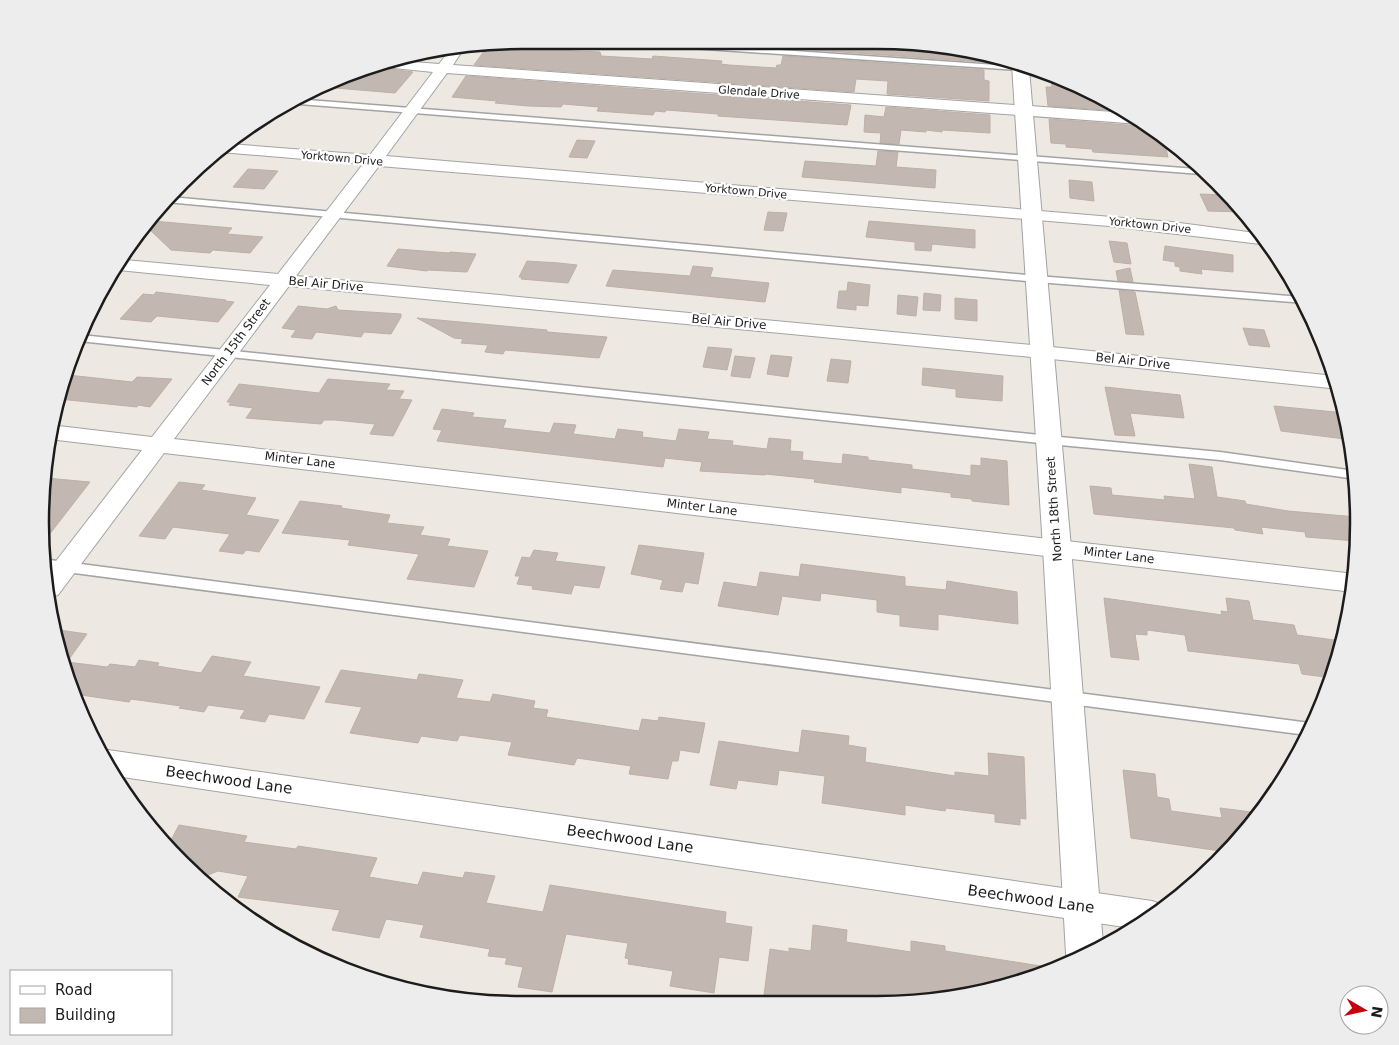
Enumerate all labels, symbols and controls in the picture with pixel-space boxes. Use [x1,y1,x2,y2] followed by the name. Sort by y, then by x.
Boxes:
[718,83,800,102] street label: Glendale Drive
[299,148,384,169] street label: Yorktown Drive
[703,181,788,202] street label: Yorktown Drive
[1107,215,1192,236] street label: Yorktown Drive
[288,274,364,294] street label: Bel Air Drive
[199,296,273,388] street label: North 15th Street
[691,312,767,332] street label: Bel Air Drive
[1095,350,1171,372] street label: Bel Air Drive
[264,449,336,471] street label: Minter Lane
[1043,456,1065,562] street label: North 18th Street
[666,496,738,518] street label: Minter Lane
[1083,544,1155,566] street label: Minter Lane
[165,762,293,798] street label: Beechwood Lane
[566,821,694,857] street label: Beechwood Lane
[967,881,1095,917] street label: Beechwood Lane
[10,970,172,1035] legend
[55,981,93,999] text: Road
[1339,985,1389,1035] north arrow
[1368,1005,1386,1019] text: N
[55,1006,116,1024] text: Building

